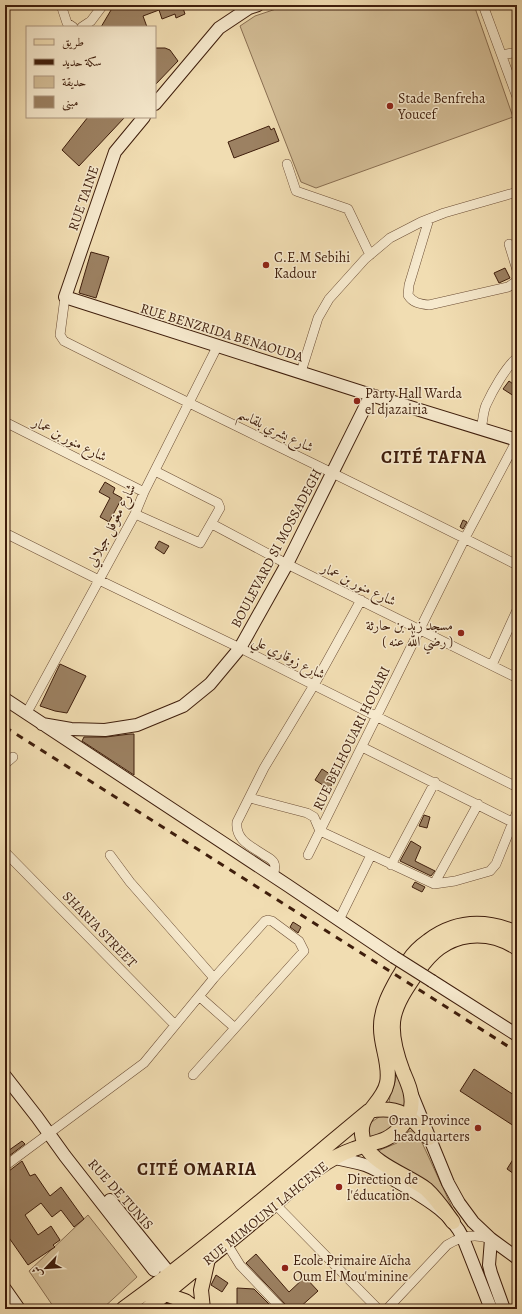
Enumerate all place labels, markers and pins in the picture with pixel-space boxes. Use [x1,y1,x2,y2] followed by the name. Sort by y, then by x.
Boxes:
[397,89,486,124] place label: Stade Benfreha Youcef
[385,101,395,111] marker: Stade Benfreha Youcef
[274,248,350,283] place label: C.E.M Sebihi Kadour
[261,260,271,270] marker: C.E.M Sebihi Kadour
[365,384,463,419] place label: Party Hall Warda el djazairia
[352,396,362,406] marker: Party Hall Warda el djazairia
[366,616,453,655] place label: مسجد زيد بن حارثة ( رضي الله عنه )
[456,628,466,638] marker: مسجد زيد بن حارثة ( رضي الله عنه )
[389,1111,470,1146] place label: Oran Province headquarters
[473,1123,483,1133] marker: Oran Province headquarters
[347,1170,418,1205] place label: Direction de l'éducation
[334,1182,344,1192] marker: Direction de l'éducation
[293,1251,412,1286] place label: Ecole Primaire Aïcha Oum El Mou'minine
[280,1263,290,1273] marker: Ecole Primaire Aïcha Oum El Mou'minine

